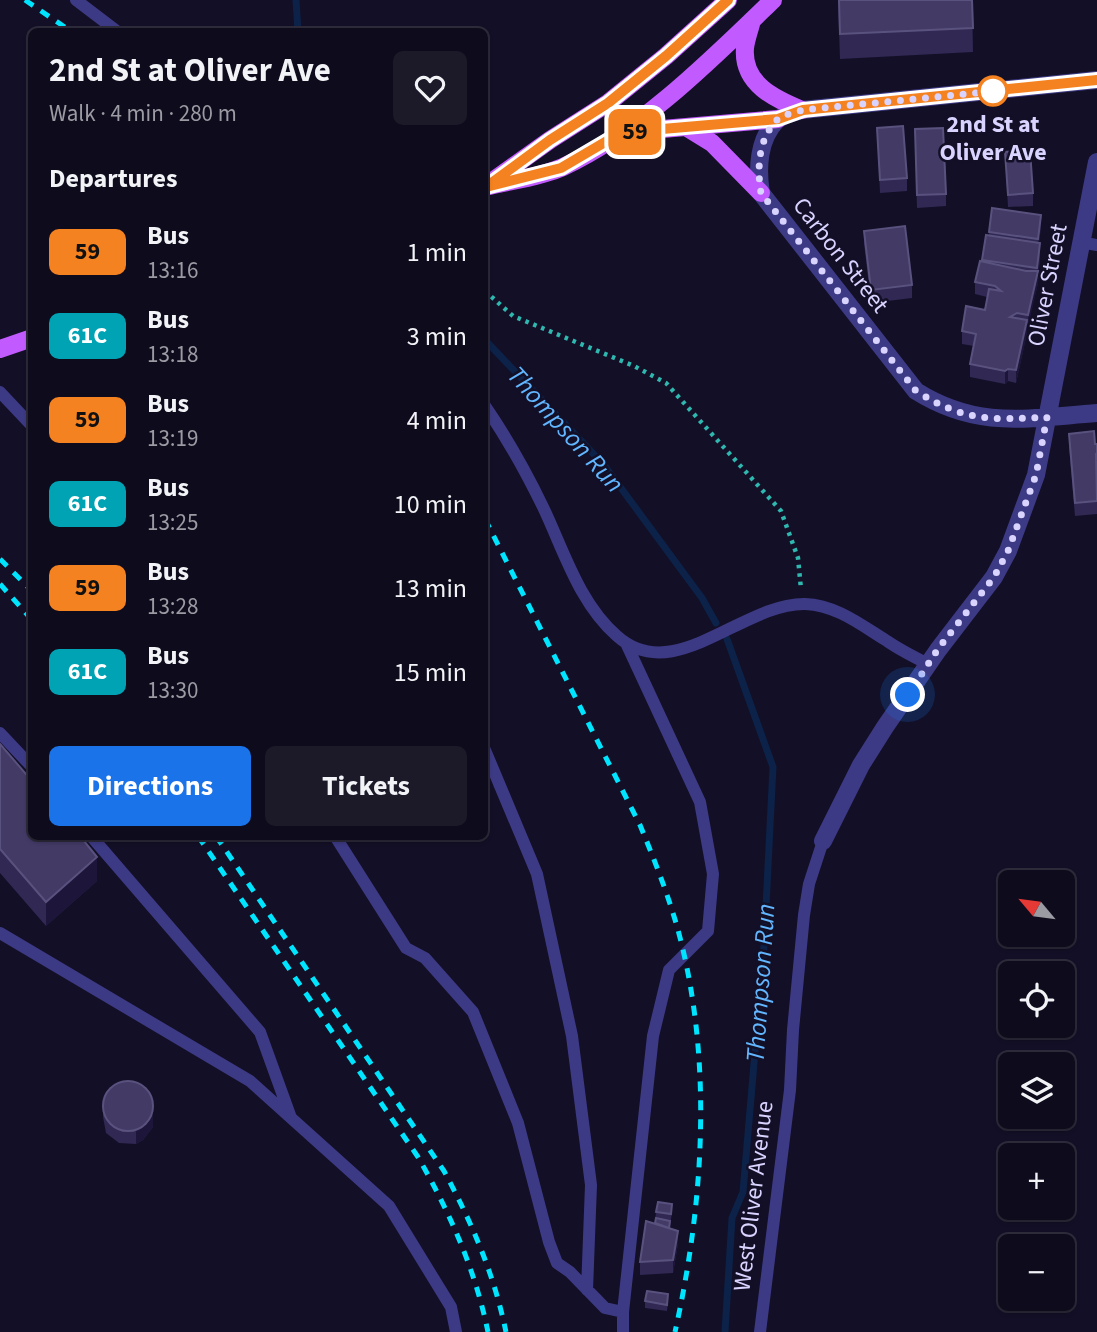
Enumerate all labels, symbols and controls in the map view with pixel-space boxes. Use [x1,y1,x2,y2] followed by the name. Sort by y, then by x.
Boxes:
[49,47,331,94] text: 2nd St at Oliver Ave
[393,51,467,125] button: heart
[978,76,1008,106] marker: 2nd St at Oliver Ave
[49,97,237,130] text: Walk · 4 min · 280 m
[939,107,1047,170] place label: 2nd St at Oliver Ave
[604,109,666,155] line badge: 59
[622,114,648,149] text: 59
[49,160,177,197] text: Departures
[784,190,897,321] street label: Carbon Street
[147,217,189,254] text: Bus
[1018,221,1077,349] street label: Oliver Street
[75,234,100,269] text: 59
[407,234,467,271] text: 1 min
[147,254,198,287] text: 13:16
[147,301,189,338] text: Bus
[68,318,107,353] text: 61C
[407,318,467,355] text: 3 min
[147,338,198,371] text: 13:18
[499,358,633,501] water label: Thompson Run
[147,385,189,422] text: Bus
[75,402,100,437] text: 59
[407,402,467,439] text: 4 min
[147,422,198,455] text: 13:19
[147,469,189,506] text: Bus
[68,486,107,521] text: 61C
[394,486,467,523] text: 10 min
[147,506,198,539] text: 13:25
[147,553,189,590] text: Bus
[75,570,100,605] text: 59
[394,570,467,607] text: 13 min
[147,590,198,623] text: 13:28
[147,637,189,674] text: Bus
[68,654,107,689] text: 61C
[394,654,467,691] text: 15 min
[147,674,198,707] text: 13:30
[890,677,925,712] your location
[49,746,251,826] button: Directions
[265,746,467,826] button: Tickets
[998,870,1074,947] north arrow
[998,870,1075,1311] map controls
[736,902,785,1064] water label: Thompson Run
[998,961,1075,1038] button: locate
[998,1052,1075,1129] button: layers
[724,1099,783,1293] street label: West Oliver Avenue
[998,1143,1075,1220] button: +
[998,1234,1075,1311] button: −

